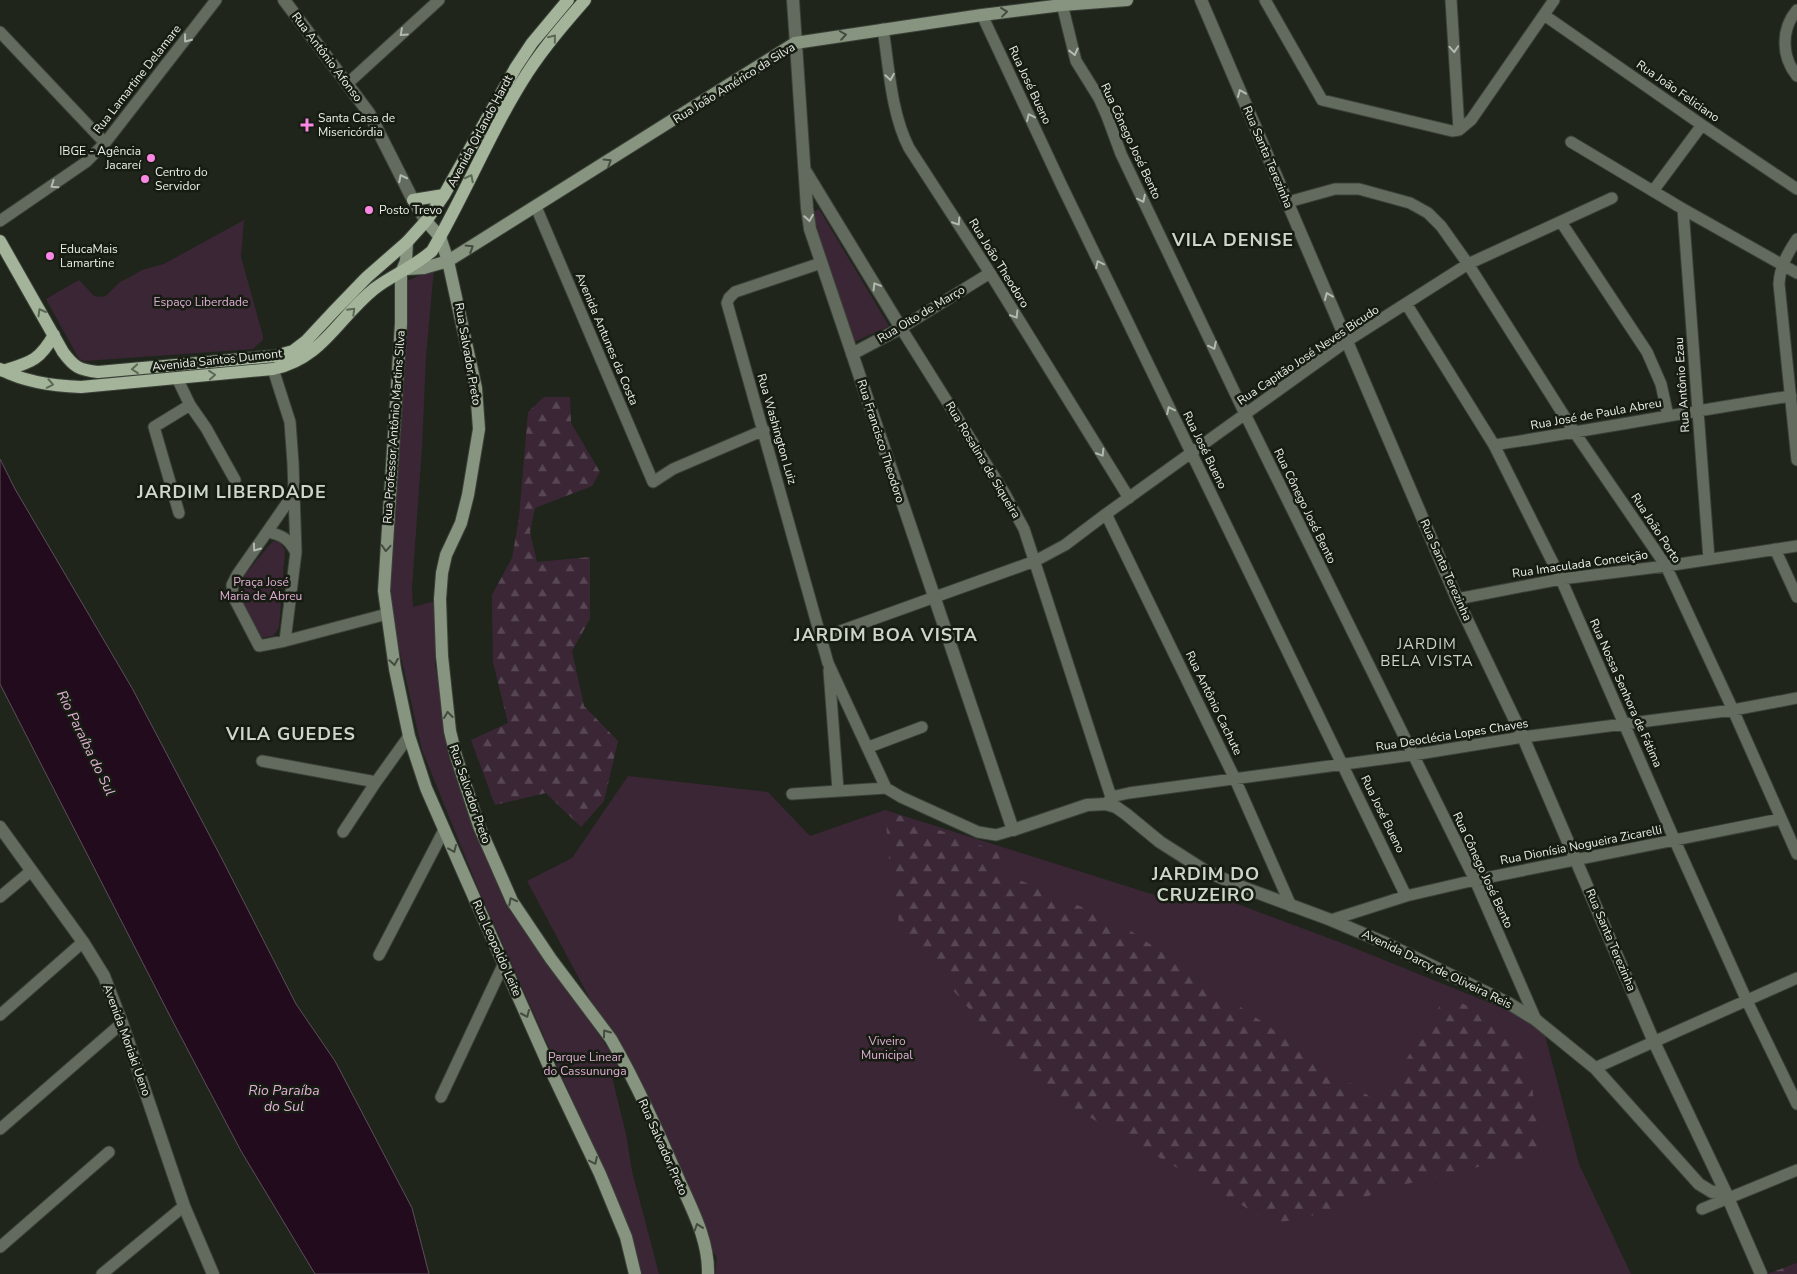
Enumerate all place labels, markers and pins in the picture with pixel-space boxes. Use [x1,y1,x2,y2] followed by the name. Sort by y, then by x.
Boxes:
[318,110,395,140] place label: Santa Casa de Misericórdia
[300,118,314,132] marker: Santa Casa de Misericórdia
[59,143,142,173] place label: IBGE - Agência Jacareí
[145,152,157,164] marker: IBGE - Agência Jacareí
[155,164,208,194] place label: Centro do Servidor
[139,173,151,185] marker: Centro do Servidor
[379,202,443,218] place label: Posto Trevo
[363,204,375,216] marker: Posto Trevo
[60,241,118,271] place label: EducaMais Lamartine
[44,250,56,262] marker: EducaMais Lamartine

